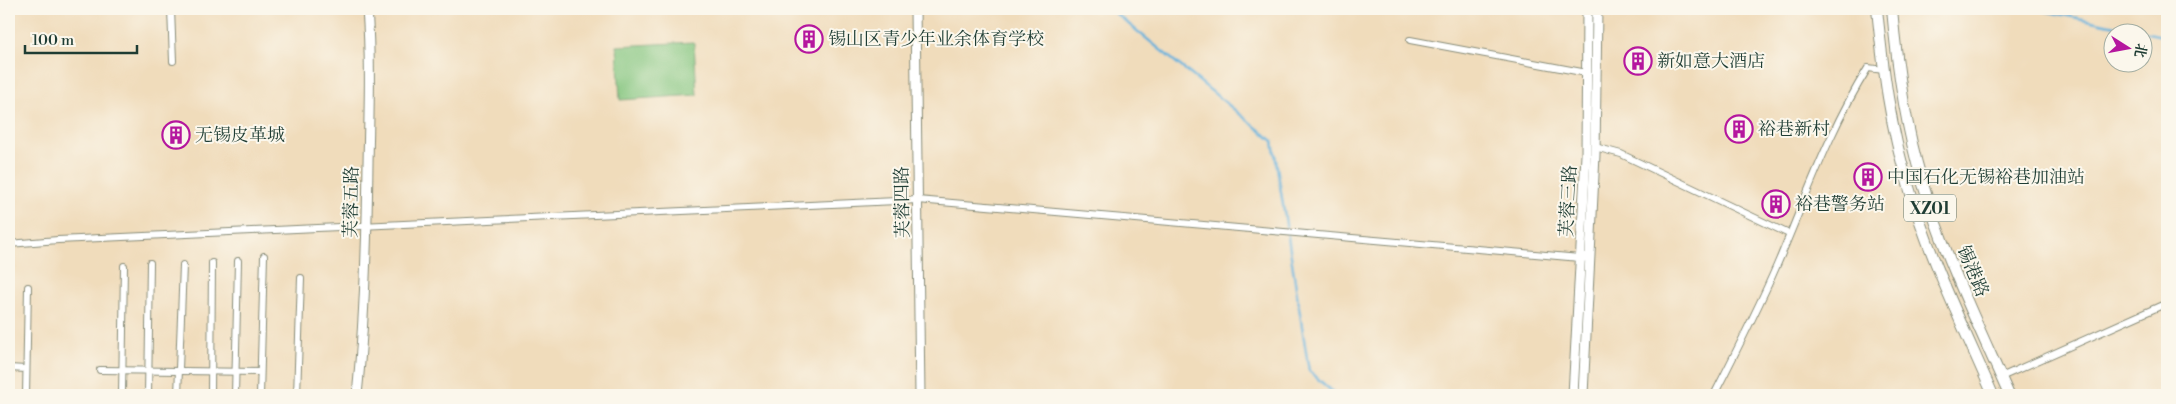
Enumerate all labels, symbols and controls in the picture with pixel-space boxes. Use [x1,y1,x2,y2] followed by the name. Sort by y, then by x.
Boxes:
[25,22,138,54] scale bar
[2104,22,2154,72] north arrow
[794,24,824,54] building icon: 锡山区青少年业余体育学校
[828,28,1044,51] place label: 锡山区青少年业余体育学校
[32,31,74,50] text: 100 m
[2130,42,2150,59] text: 北
[1623,46,1653,76] building icon: 新如意大酒店
[1657,50,1765,73] place label: 新如意大酒店
[1724,114,1754,144] building icon: 裕巷新村
[1758,118,1830,141] place label: 裕巷新村
[161,120,191,150] building icon: 无锡皮革城
[195,124,285,147] place label: 无锡皮革城
[1853,162,1883,192] building icon: 中国石化无锡裕巷加油站
[1555,164,1582,238] street label: 芙蓉三路
[339,166,364,238] street label: 芙蓉五路
[890,166,915,238] street label: 芙蓉四路
[1887,166,2085,189] place label: 中国石化无锡裕巷加油站
[1761,189,1791,219] building icon: 裕巷警务站
[1795,193,1885,216] place label: 裕巷警务站
[1904,194,1956,222] road number: XZ01
[1951,242,1994,301] street label: 锡港路

